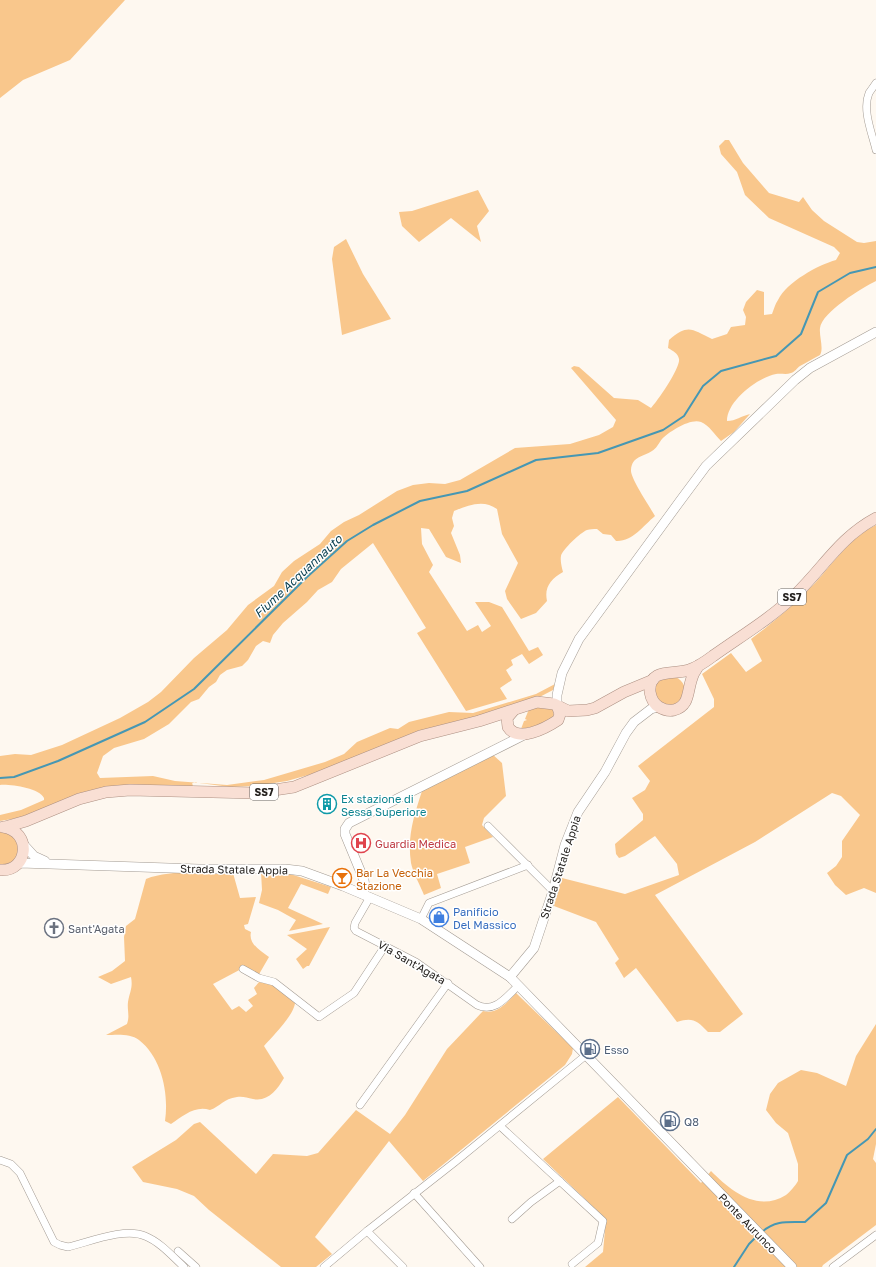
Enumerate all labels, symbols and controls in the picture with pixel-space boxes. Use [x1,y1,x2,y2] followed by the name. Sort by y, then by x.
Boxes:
[251,531,346,621] water label: Fiume Acquannauto
[778,589,806,605] road number: SS7
[250,784,278,800] road number: SS7
[341,792,426,818] place label: Ex stazione di Sessa Superiore
[316,793,338,815] building icon: Ex stazione di Sessa Superiore
[537,814,583,920] street label: Strada Statale Appia
[350,832,372,854] hospital icon: Guardia Medica
[375,837,456,850] place label: Guardia Medica
[180,862,288,876] street label: Strada Statale Appia
[356,866,433,892] place label: Bar La Vecchia Stazione
[331,867,353,889] bar icon: Bar La Vecchia Stazione
[453,905,517,931] place label: Panificio Del Massico
[428,906,450,928] shop icon: Panificio Del Massico
[43,917,65,939] church icon: Sant'Agata
[68,922,125,935] place label: Sant'Agata
[376,937,448,987] street label: Via Sant'Agata
[579,1038,601,1060] fuel station icon: Esso
[604,1043,629,1056] place label: Esso
[659,1110,681,1132] fuel station icon: Q8
[684,1115,699,1128] place label: Q8
[716,1190,780,1256] street label: Ponte Aurunco

